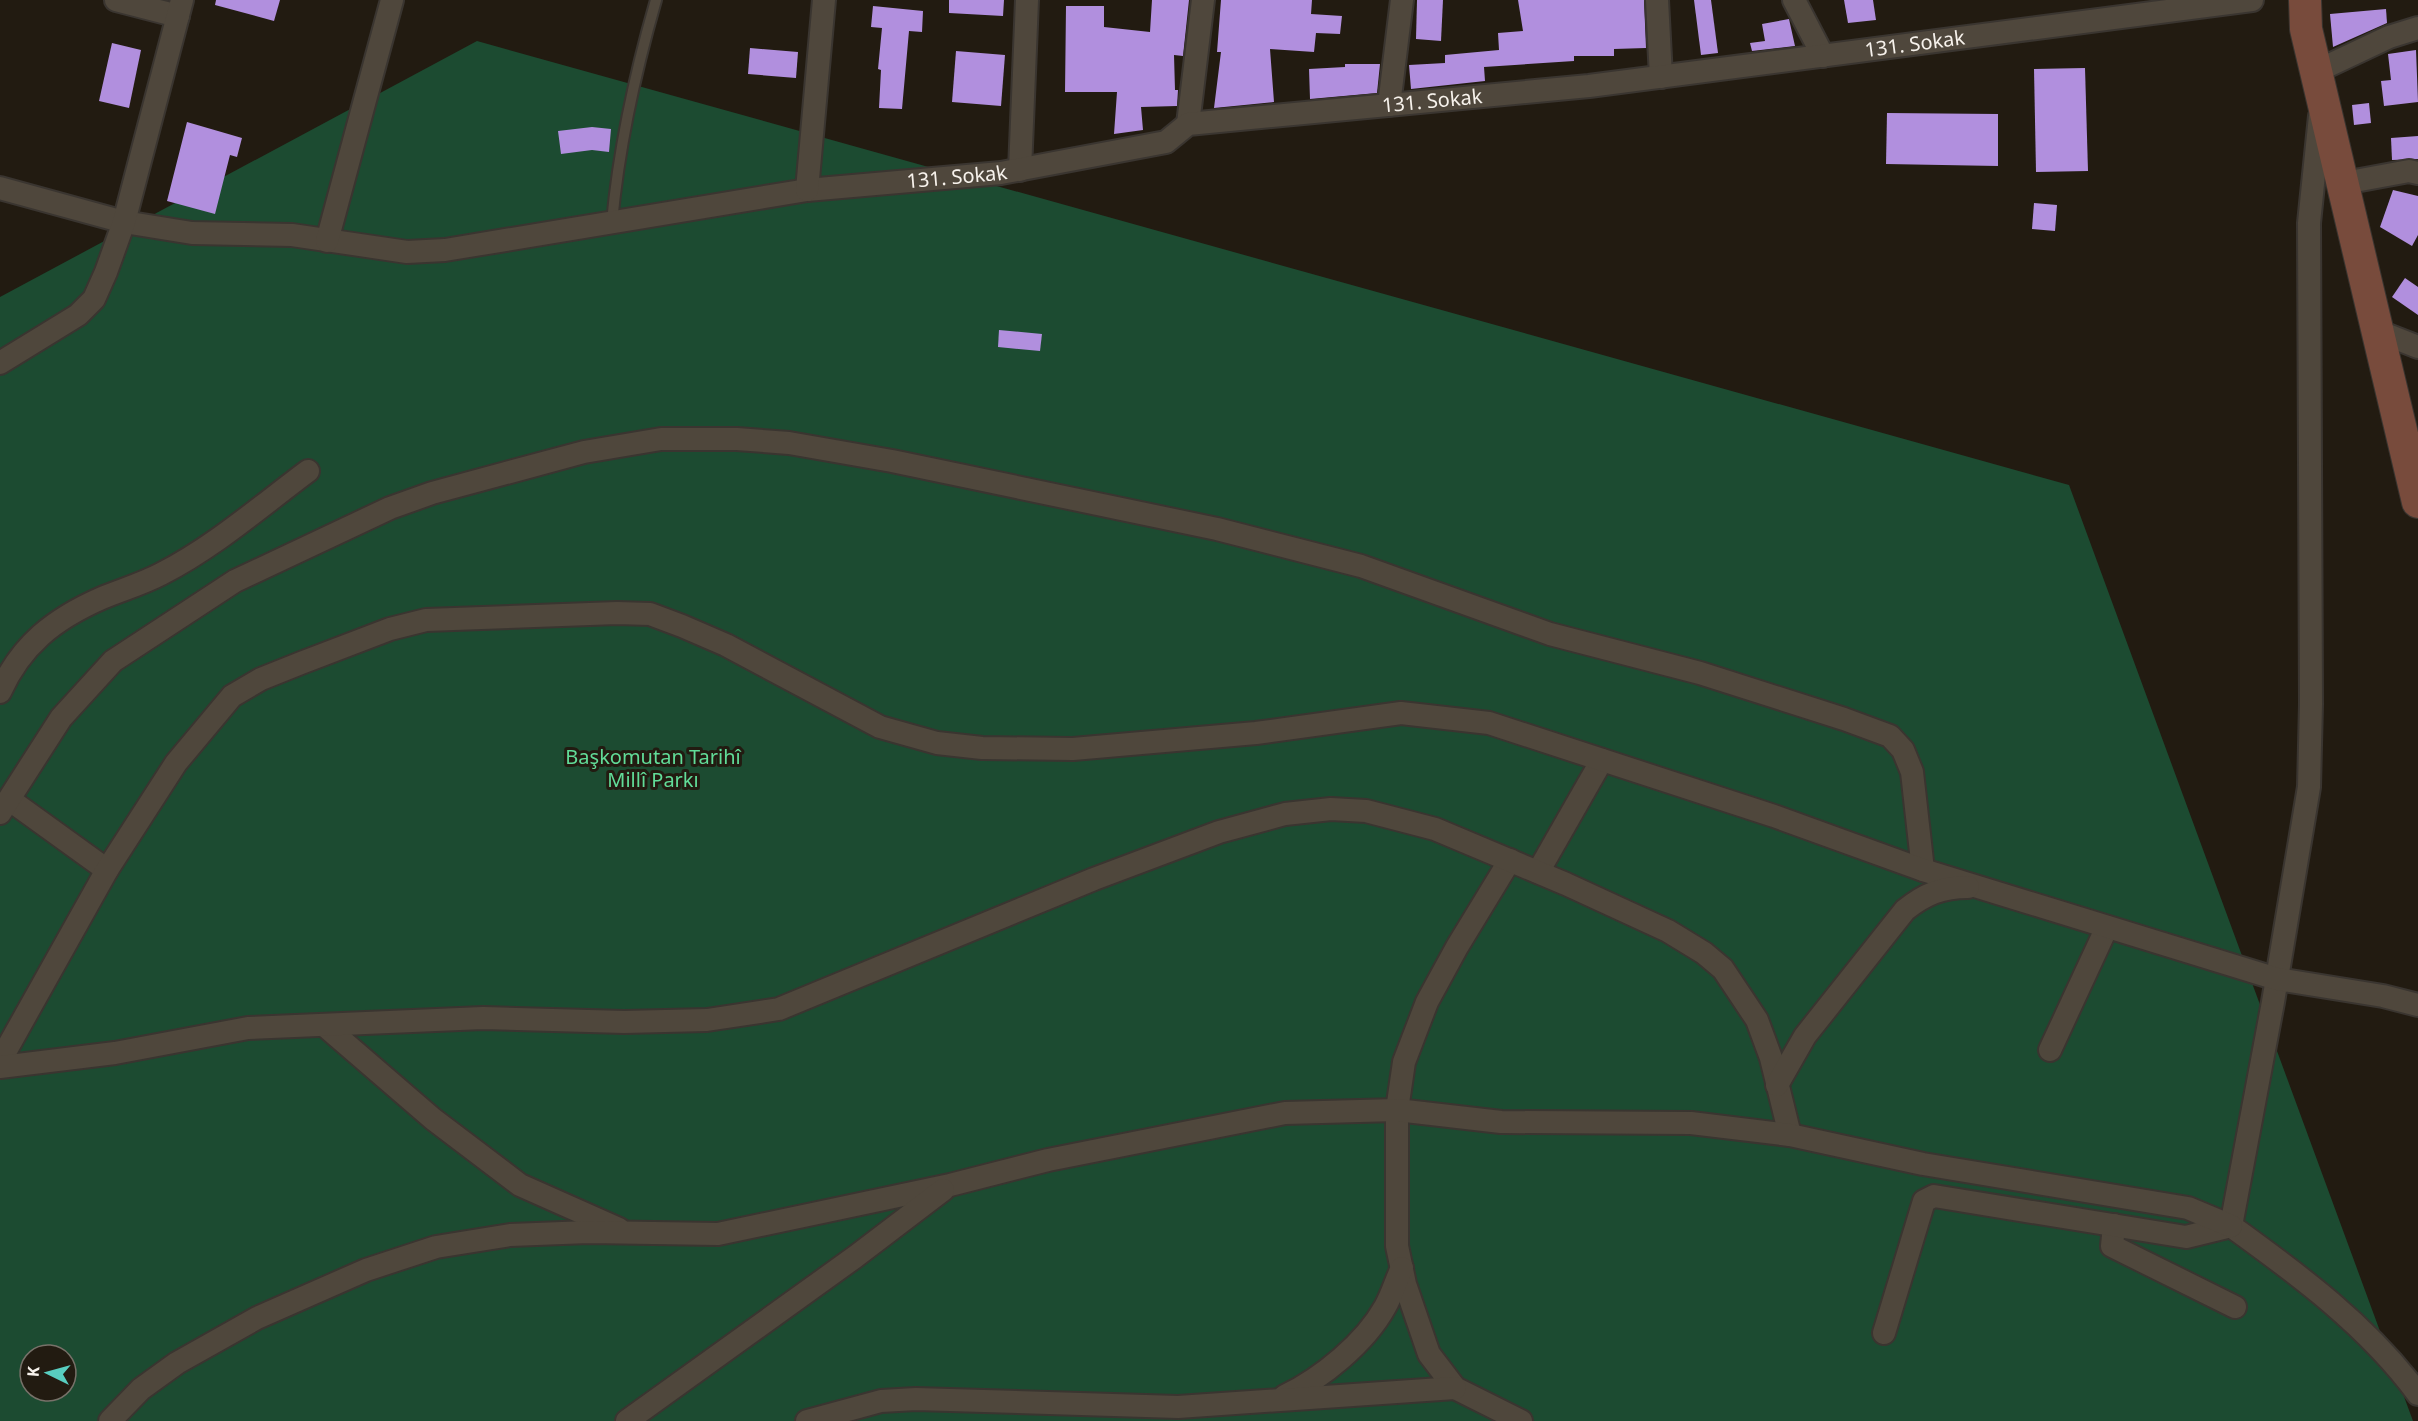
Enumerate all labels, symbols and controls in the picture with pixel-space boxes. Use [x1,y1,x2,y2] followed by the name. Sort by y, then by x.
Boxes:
[1863,23,1967,63] street label: 131. Sokak
[1381,82,1484,119] street label: 131. Sokak
[905,158,1009,194] street label: 131. Sokak
[565,743,741,793] park label: Başkomutan Tarihî Millî Parkı
[18,1343,78,1403] north arrow
[22,1365,45,1378] text: K

